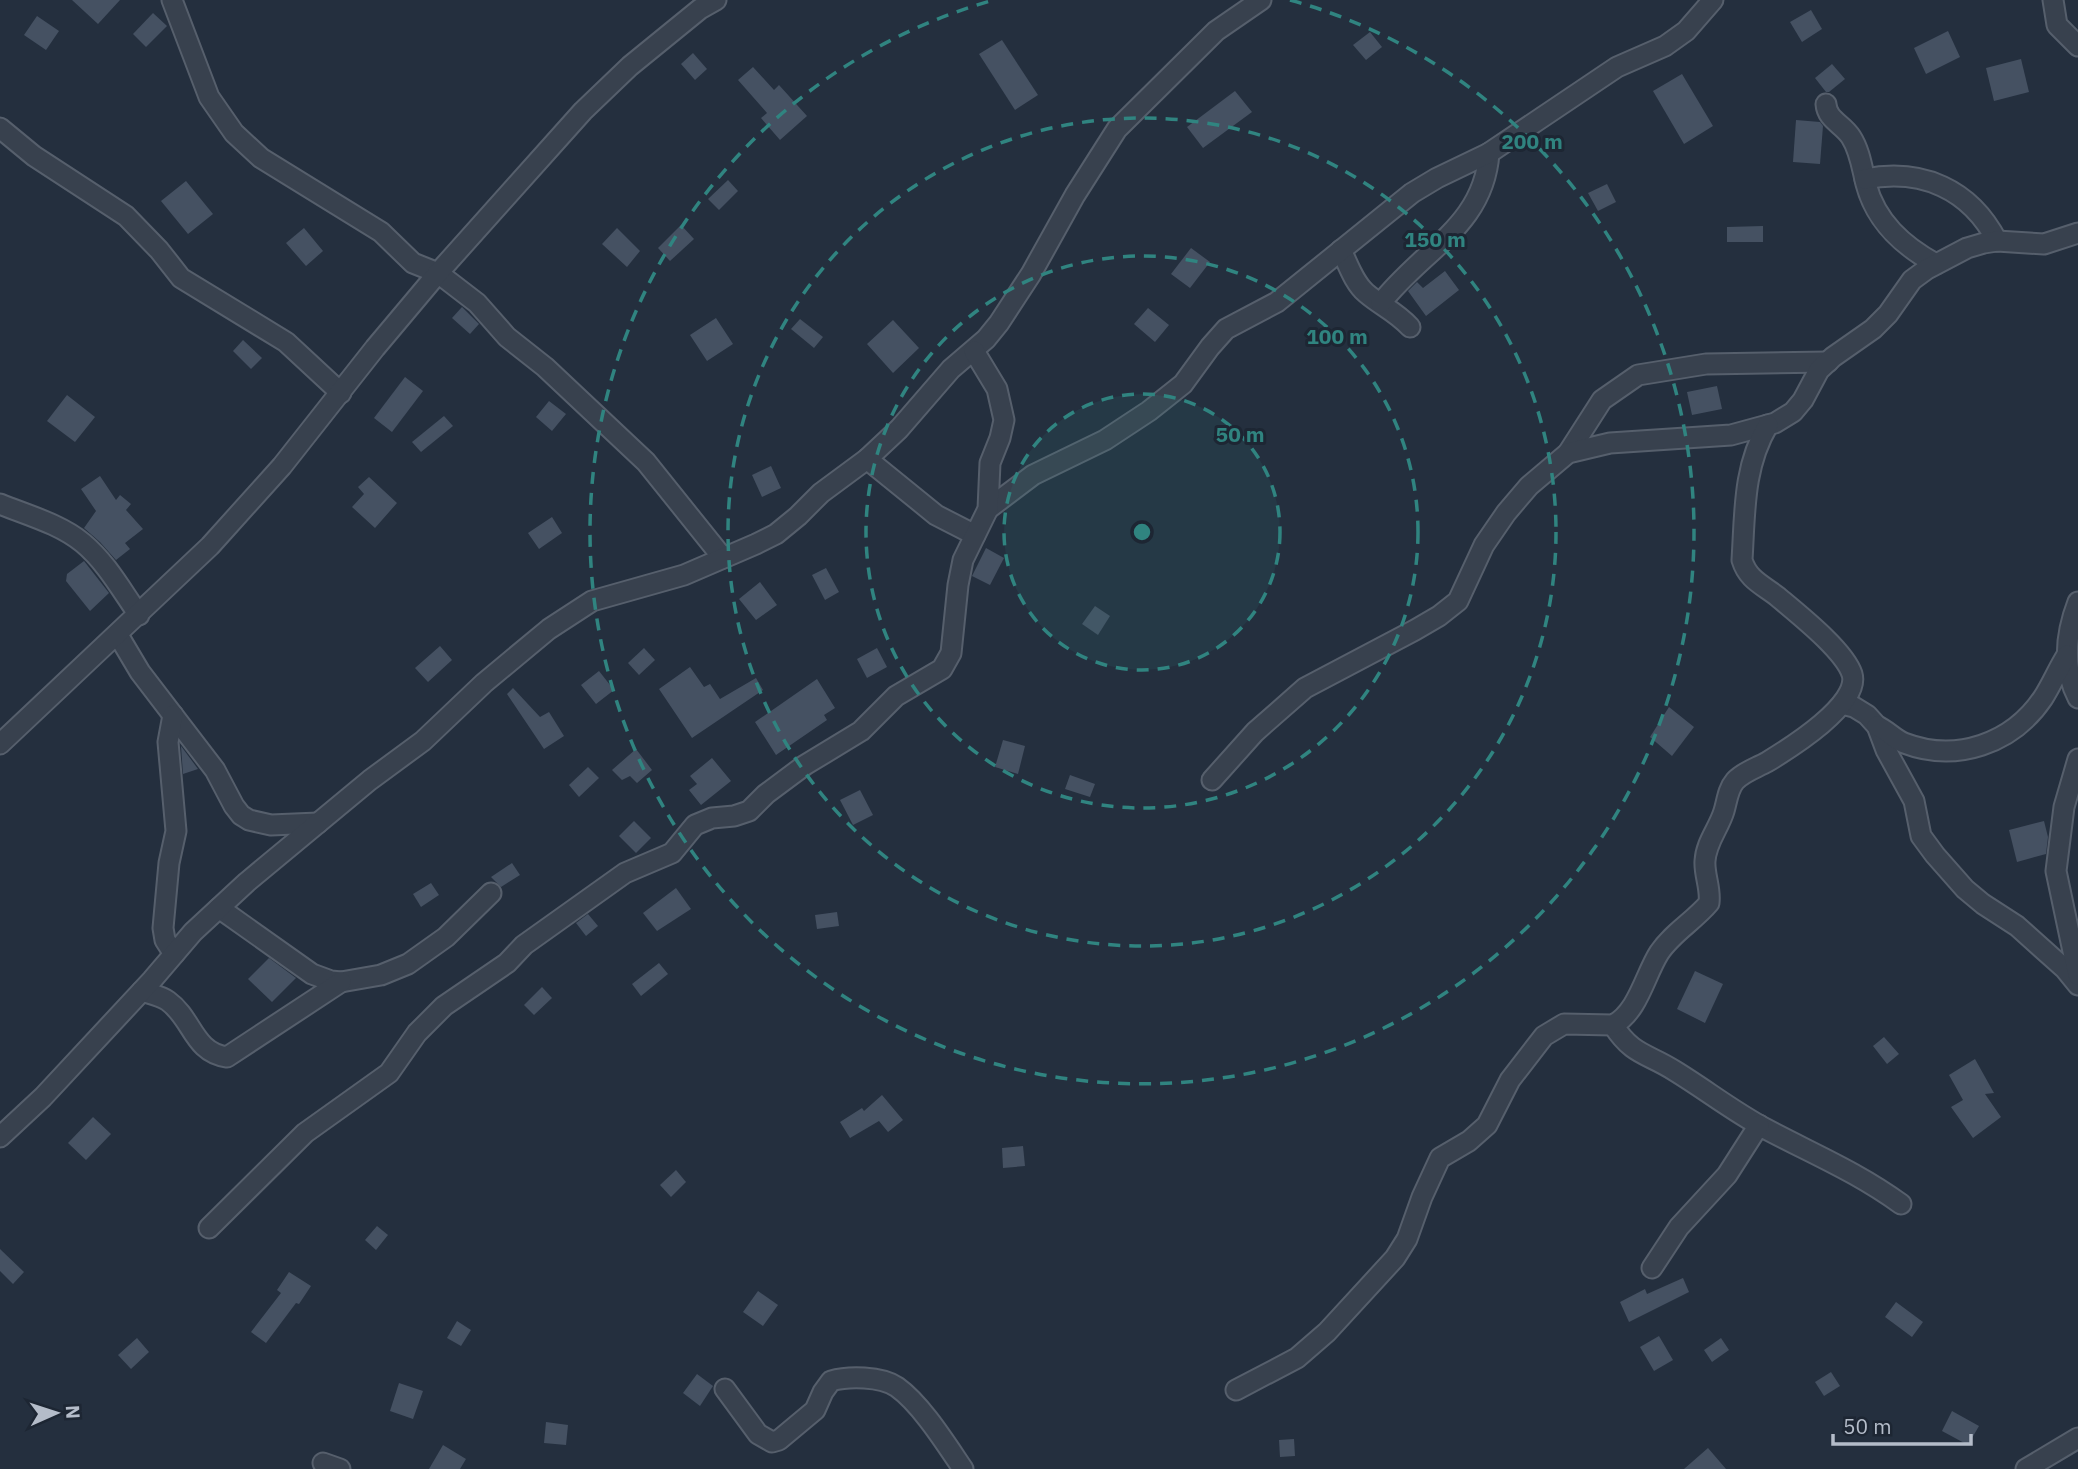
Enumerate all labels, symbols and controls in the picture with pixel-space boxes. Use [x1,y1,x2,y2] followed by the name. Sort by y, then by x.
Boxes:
[1501,127,1563,155] text: 200 m
[1404,225,1466,253] text: 150 m
[1306,322,1368,350] text: 100 m
[1216,420,1264,448] text: 50 m
[1130,520,1154,544] centre of rings
[21,1378,91,1448] north arrow
[1833,1402,1971,1446] scale bar
[61,1405,85,1420] text: N
[1843,1412,1892,1440] text: 50 m

